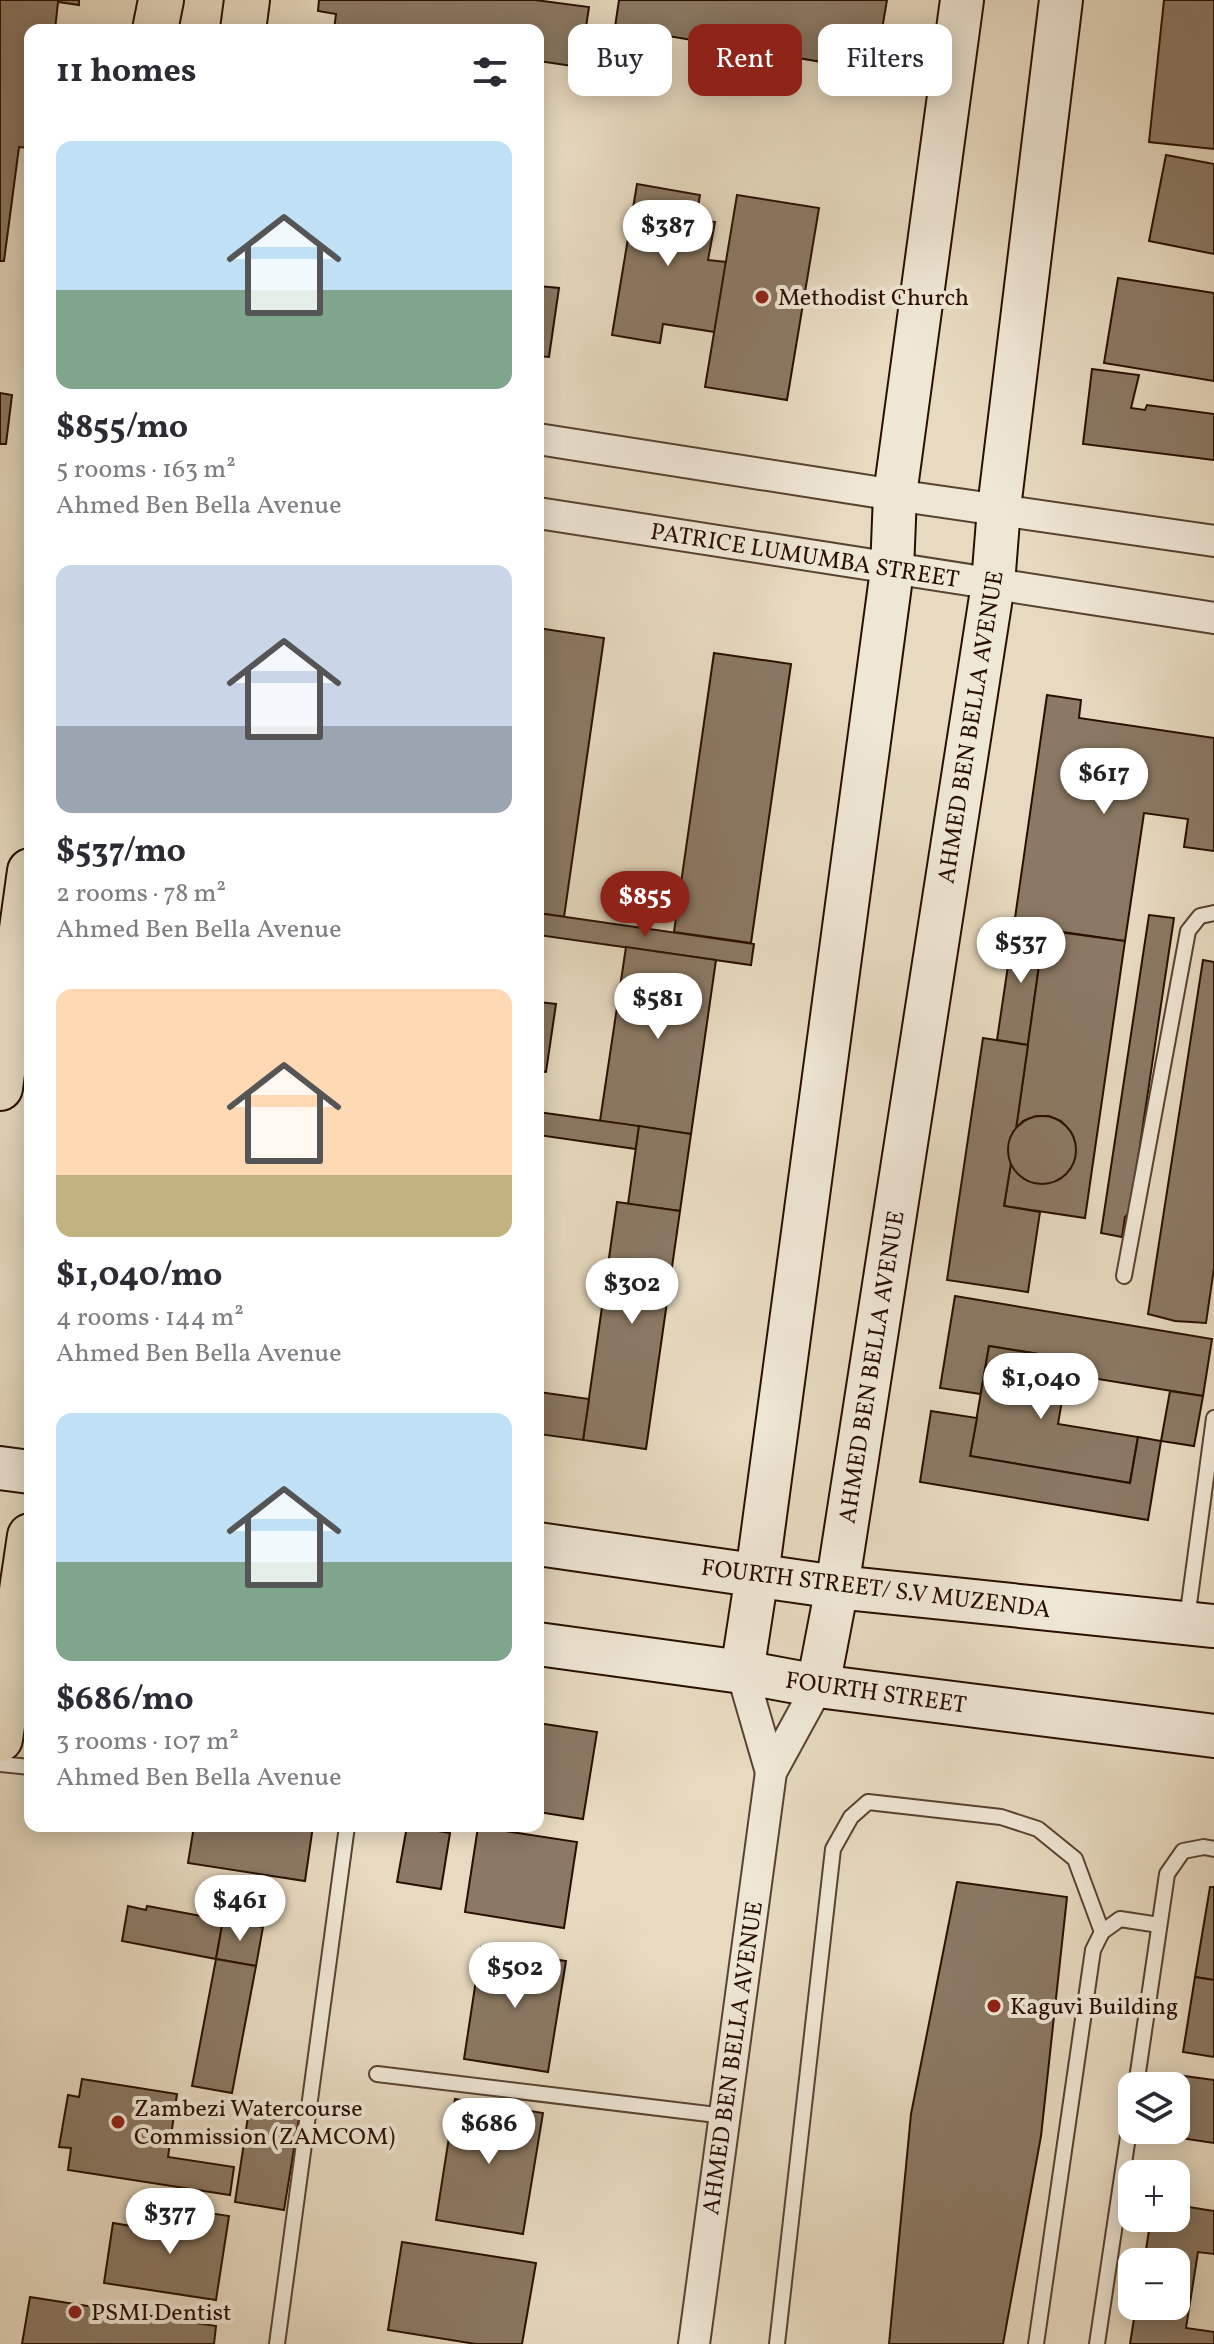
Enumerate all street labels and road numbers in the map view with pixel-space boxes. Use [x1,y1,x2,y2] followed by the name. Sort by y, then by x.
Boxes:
[648,516,962,598] street label: PATRICE LUMUMBA STREET
[930,568,1014,886] street label: AHMED BEN BELLA AVENUE
[831,1208,915,1526] street label: AHMED BEN BELLA AVENUE
[699,1552,1053,1628] street label: FOURTH STREET/ S.V MUZENDA
[783,1664,969,1724] street label: FOURTH STREET
[695,1899,773,2217] street label: AHMED BEN BELLA AVENUE

